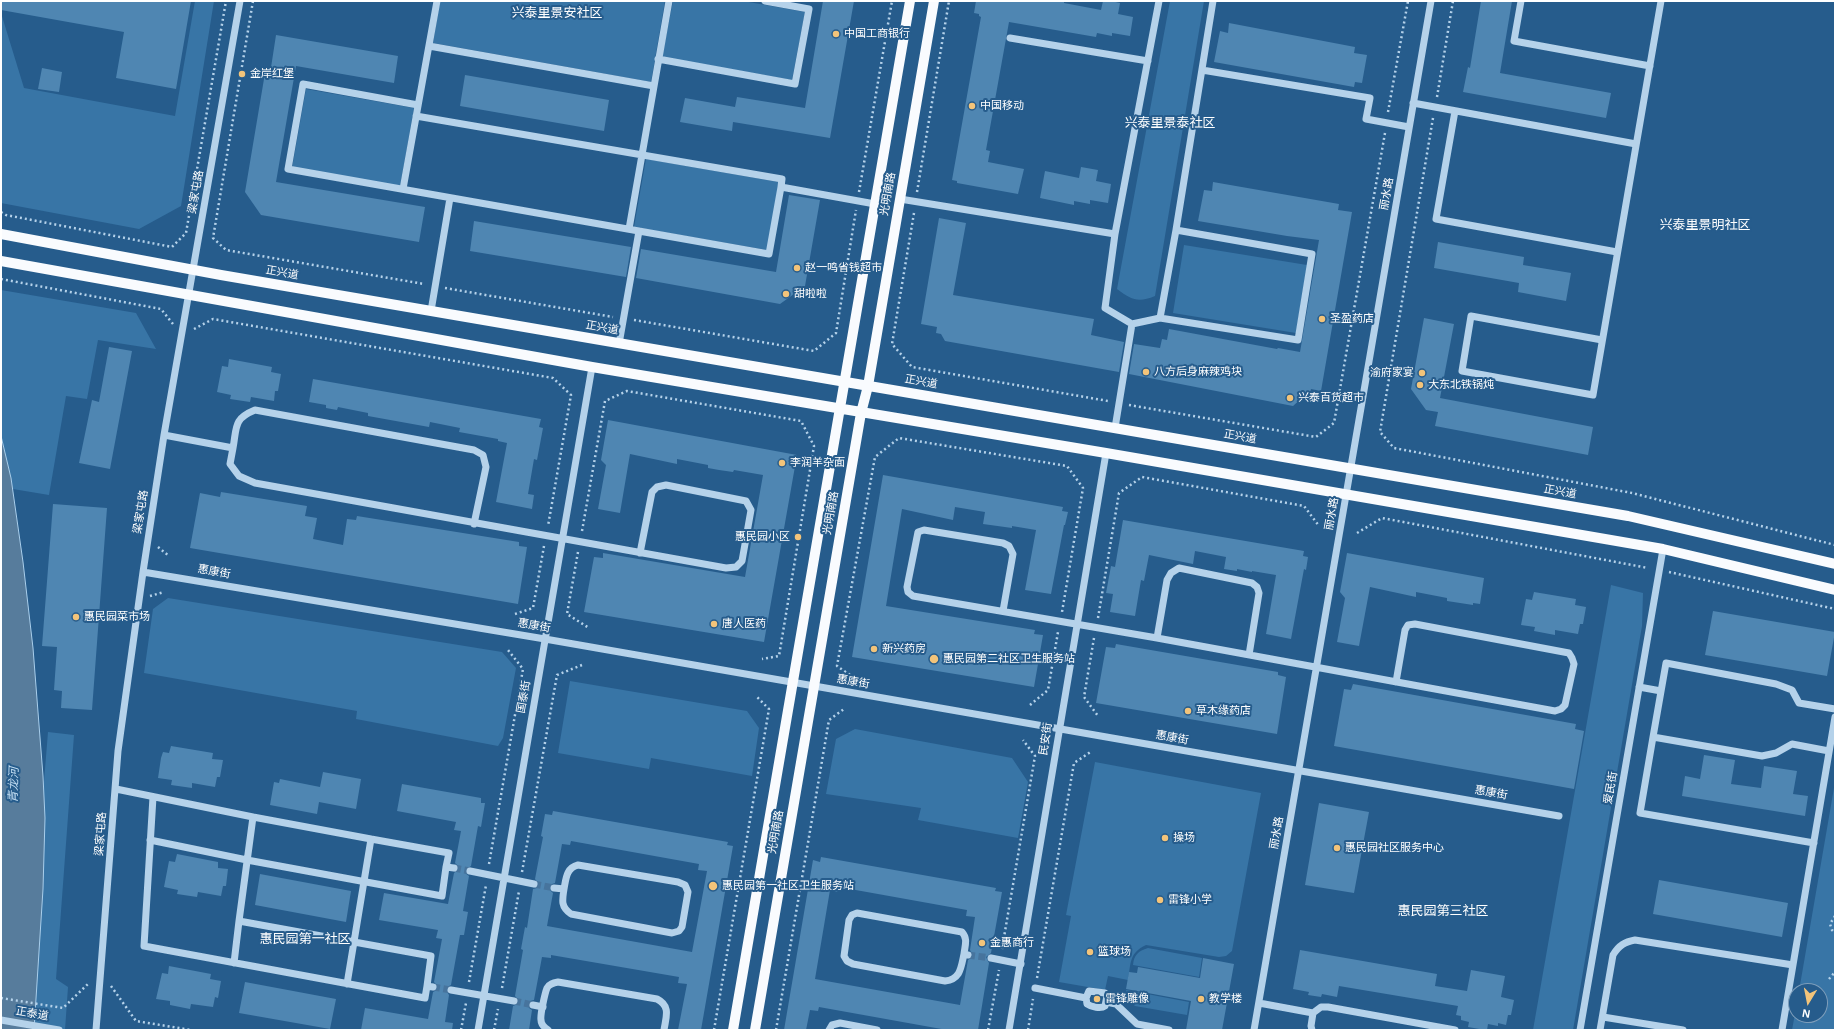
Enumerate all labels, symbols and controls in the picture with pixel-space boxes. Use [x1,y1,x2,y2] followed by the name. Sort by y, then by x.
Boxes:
[512,5,602,21] district label: 兴泰里景安社区
[844,27,910,41] place label: 中国工商银行
[831,29,841,39] marker: 中国工商银行
[250,67,294,81] place label: 金岸红堡
[237,69,247,79] marker: 金岸红堡
[980,99,1024,113] place label: 中国移动
[967,101,977,111] marker: 中国移动
[1125,115,1215,131] district label: 兴泰里景泰社区
[186,169,206,215] street label: 梁家屯路
[878,171,898,217] street label: 光明南路
[1378,177,1396,211] street label: 丽水路
[1660,217,1750,233] district label: 兴泰里景明社区
[805,261,882,275] place label: 赵一鸣省钱超市
[792,263,802,273] marker: 赵一鸣省钱超市
[265,264,299,282] street label: 正兴道
[794,287,827,301] place label: 甜啦啦
[781,289,791,299] marker: 甜啦啦
[1330,312,1374,326] place label: 圣盈药店
[1317,314,1327,324] marker: 圣盈药店
[585,319,619,337] street label: 正兴道
[1154,365,1242,379] place label: 八方后身麻辣鸡块
[1370,366,1414,380] place label: 渝府家宴
[1141,367,1151,377] marker: 八方后身麻辣鸡块
[1417,368,1427,378] marker: 渝府家宴
[904,373,938,391] street label: 正兴道
[1428,378,1494,392] place label: 大东北铁锅炖
[1415,380,1425,390] marker: 大东北铁锅炖
[1298,391,1364,405] place label: 兴泰百货超市
[1285,393,1295,403] marker: 兴泰百货超市
[1223,428,1257,446] street label: 正兴道
[790,456,845,470] place label: 李润羊杂面
[777,458,787,468] marker: 李润羊杂面
[1543,483,1577,501] street label: 正兴道
[131,489,151,535] street label: 梁家屯路
[821,490,841,536] street label: 光明南路
[1323,497,1341,531] street label: 丽水路
[735,530,790,544] place label: 惠民园小区
[793,532,803,542] marker: 惠民园小区
[197,563,231,581] street label: 惠康街
[84,610,150,624] place label: 惠民园菜市场
[71,612,81,622] marker: 惠民园菜市场
[517,617,551,635] street label: 惠康街
[722,617,766,631] place label: 唐人医药
[709,619,719,629] marker: 唐人医药
[882,642,926,656] place label: 新兴药房
[869,644,879,654] marker: 新兴药房
[943,652,1075,666] place label: 惠民园第二社区卫生服务站
[928,653,940,665] marker: 惠民园第二社区卫生服务站
[836,673,870,691] street label: 惠康街
[515,680,533,714] street label: 国泰街
[1196,704,1251,718] place label: 草木缘药店
[1183,706,1193,716] marker: 草木缘药店
[1037,722,1055,756] street label: 民安街
[1155,729,1189,747] street label: 惠康街
[6,767,22,803] water label: 青龙河
[1602,771,1620,805] street label: 爱民街
[1474,784,1508,802] street label: 惠康街
[766,809,786,855] street label: 光明南路
[93,812,109,856] street label: 梁家屯路
[1268,816,1286,850] street label: 丽水路
[1173,831,1195,845] place label: 操场
[1160,833,1170,843] marker: 操场
[1345,841,1444,855] place label: 惠民园社区服务中心
[1332,843,1342,853] marker: 惠民园社区服务中心
[722,879,854,893] place label: 惠民园第一社区卫生服务站
[707,880,719,892] marker: 惠民园第一社区卫生服务站
[1168,893,1212,907] place label: 雷锋小学
[1155,895,1165,905] marker: 雷锋小学
[1398,903,1488,919] district label: 惠民园第三社区
[260,931,350,947] district label: 惠民园第一社区
[990,936,1034,950] place label: 金惠商行
[977,938,987,948] marker: 金惠商行
[1098,945,1131,959] place label: 篮球场
[1085,947,1095,957] marker: 篮球场
[1788,983,1828,1023] north arrow
[1105,992,1149,1006] place label: 雷锋雕像
[1209,992,1242,1006] place label: 教学楼
[1092,994,1102,1004] marker: 雷锋雕像
[1196,994,1206,1004] marker: 教学楼
[15,1005,49,1023] street label: 正泰道
[1801,1007,1811,1020] text: N

